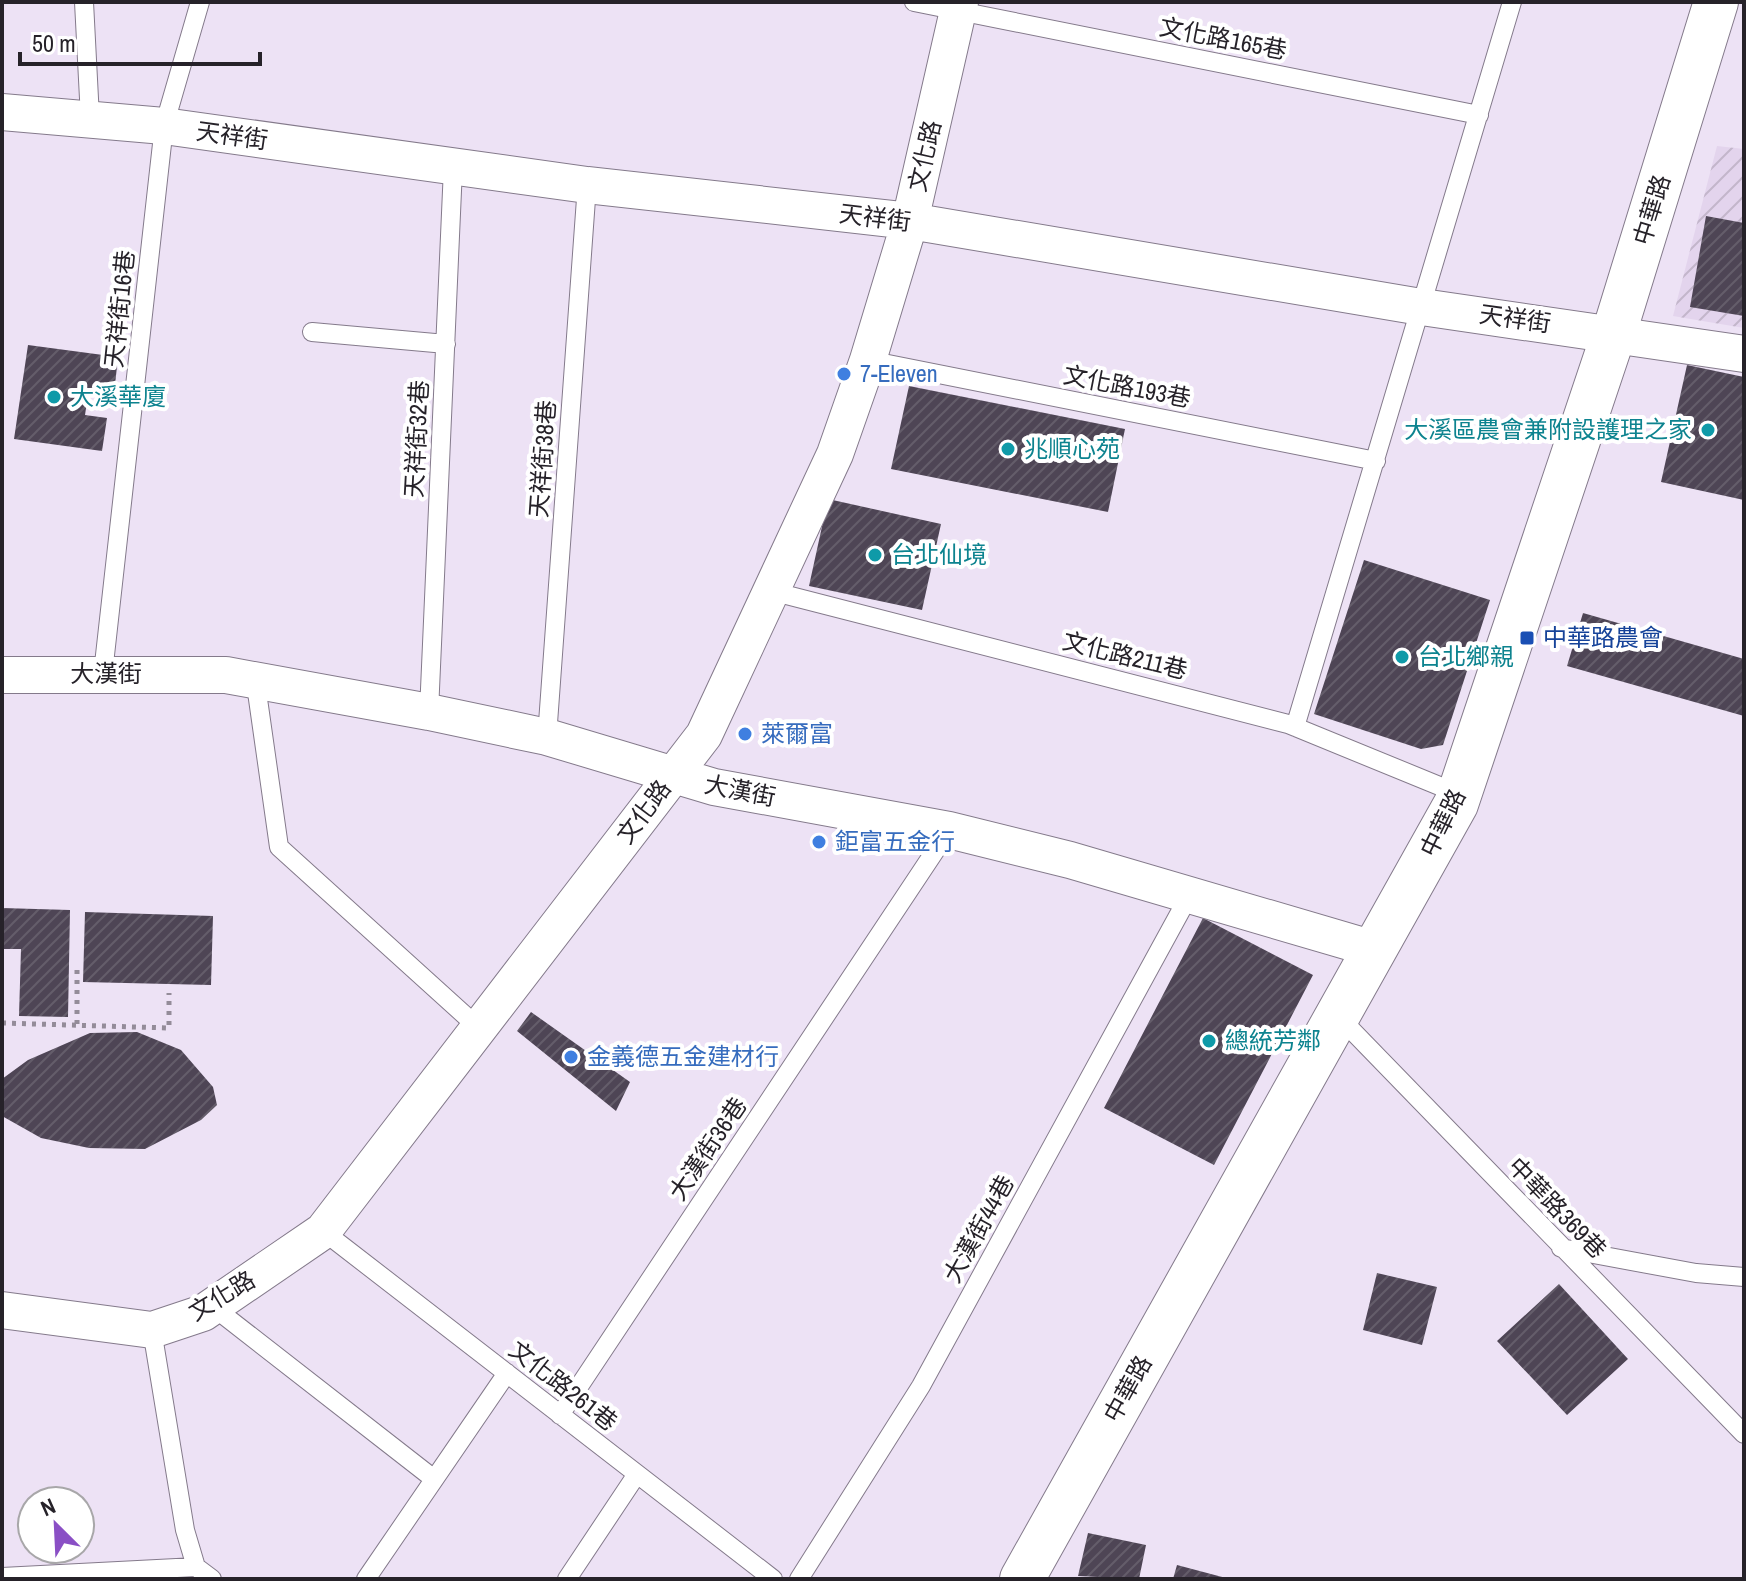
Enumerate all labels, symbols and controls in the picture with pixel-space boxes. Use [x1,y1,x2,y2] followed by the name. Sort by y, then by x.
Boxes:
[1157,10,1289,66] street label: 文化路165巷
[20,16,260,66] scale bar
[32,27,76,59] text: 50 m
[194,114,270,156] street label: 天祥街
[900,117,948,194] street label: 文化路
[1625,171,1677,249] street label: 中華路
[837,197,913,237] street label: 天祥街
[97,249,141,369] street label: 天祥街16巷
[1477,297,1553,339] street label: 天祥街
[860,357,938,389] place label: 7-Eleven
[1061,358,1193,414] street label: 文化路193巷
[835,365,853,383] marker: 7-Eleven
[397,379,435,499] street label: 天祥街32巷
[70,380,166,412] place label: 大溪華廈
[45,388,63,406] marker: 大溪華廈
[522,399,562,519] street label: 天祥街38巷
[1404,413,1692,445] place label: 大溪區農會兼附設護理之家
[1699,421,1717,439] marker: 大溪區農會兼附設護理之家
[1024,432,1120,464] place label: 兆順心苑
[999,440,1017,458] marker: 兆順心苑
[891,538,987,570] place label: 台北仙境
[866,546,884,564] marker: 台北仙境
[1543,621,1663,653] place label: 中華路農會
[1060,624,1191,686] street label: 文化路211巷
[1518,629,1536,647] marker: 中華路農會
[1418,640,1514,672] place label: 台北鄉親
[1393,648,1411,666] marker: 台北鄉親
[70,657,142,689] street label: 大漢街
[761,717,833,749] place label: 萊爾富
[736,725,754,743] marker: 萊爾富
[702,767,779,813] street label: 大漢街
[609,773,678,850] street label: 文化路
[1412,783,1472,862] street label: 中華路
[835,825,955,857] place label: 鉅富五金行
[810,833,828,851] marker: 鉅富五金行
[1225,1024,1321,1056] place label: 總統芳鄰
[1200,1032,1218,1050] marker: 總統芳鄰
[587,1040,779,1072] place label: 金義德五金建材行
[562,1048,580,1066] marker: 金義德五金建材行
[661,1091,753,1206] street label: 大漢街36巷
[1501,1150,1614,1265] street label: 中華路369巷
[936,1169,1021,1288] street label: 大漢街44巷
[182,1263,261,1327] street label: 文化路
[503,1333,624,1437] street label: 文化路261巷
[1096,1349,1159,1428] street label: 中華路
[16,1485,96,1565] north arrow
[36,1490,60,1523] text: N

